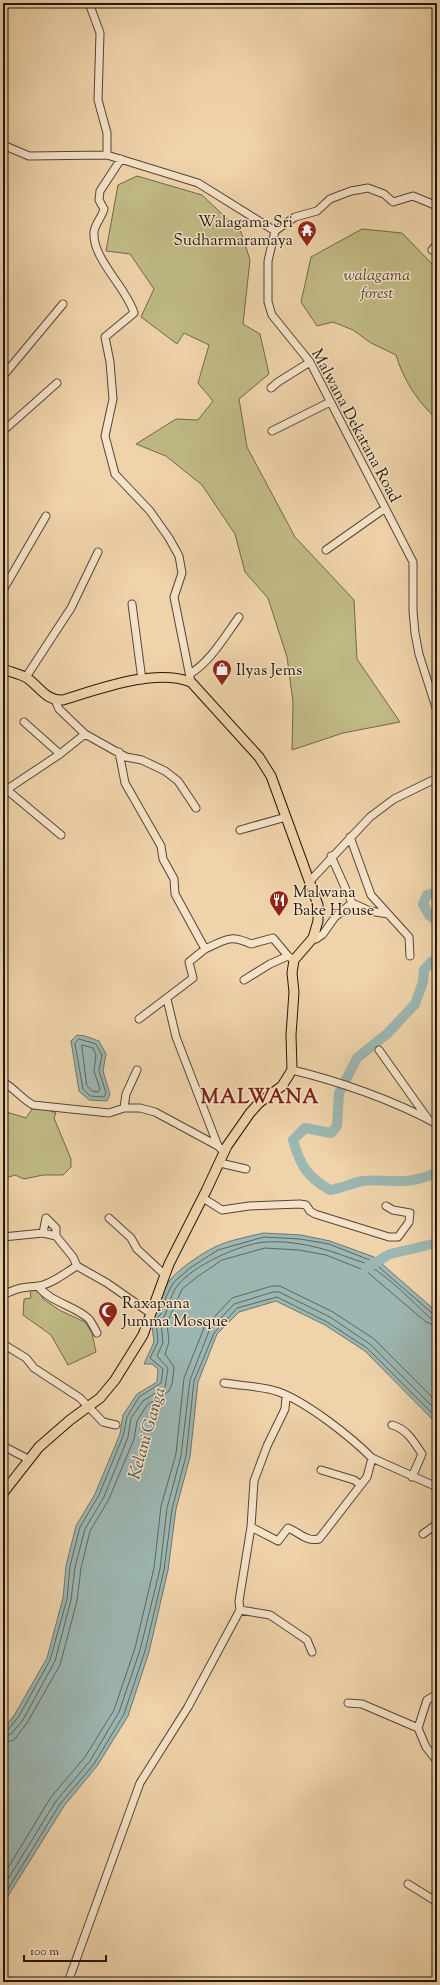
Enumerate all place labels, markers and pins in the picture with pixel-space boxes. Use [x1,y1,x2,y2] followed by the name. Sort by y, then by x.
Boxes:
[173,212,294,253] place label: Walagama Sri Sudharmaramaya
[296,219,318,247] temple icon: Walagama Sri Sudharmaramaya
[211,658,233,686] shop icon: Ilyas Jems
[236,660,302,683] place label: Ilyas Jems
[293,882,374,923] place label: Malwana Bake House
[268,889,290,917] restaurant icon: Malwana Bake House
[121,1293,228,1334] place label: Raxapana Jumma Mosque
[97,1300,119,1328] mosque icon: Raxapana Jumma Mosque

